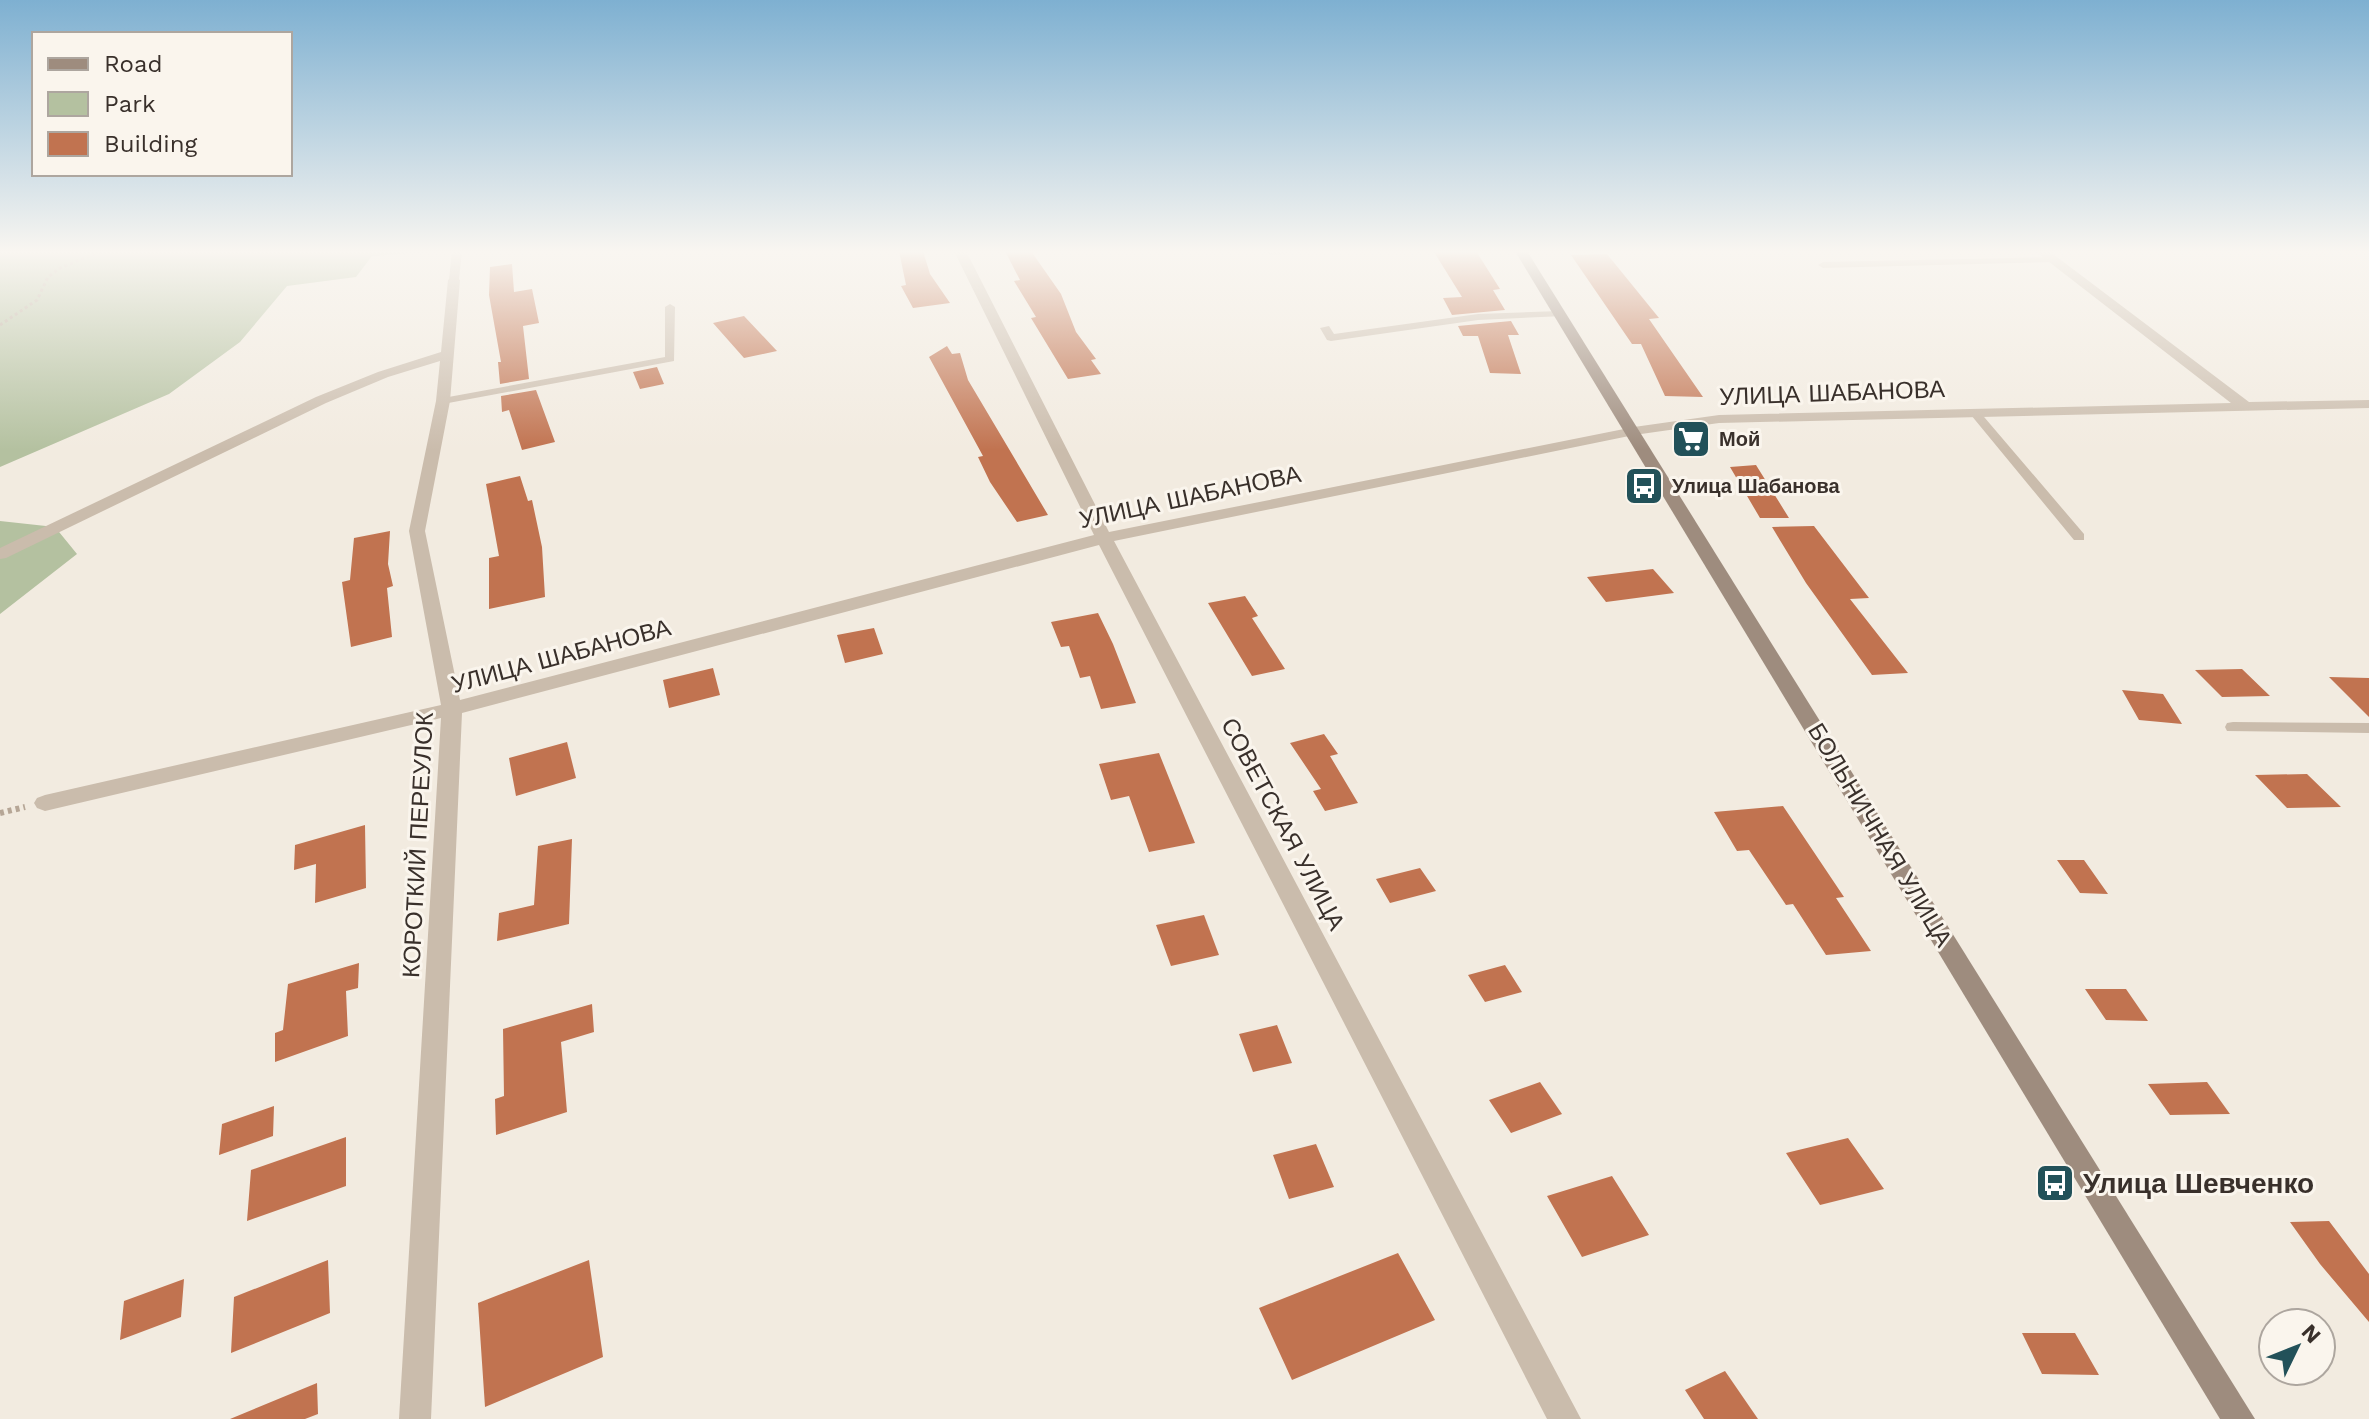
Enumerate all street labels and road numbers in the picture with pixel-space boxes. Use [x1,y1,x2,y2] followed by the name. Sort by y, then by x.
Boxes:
[1719,375,1945,411] street label: УЛИЦА ШАБАНОВА
[1077,460,1303,534] street label: УЛИЦА ШАБАНОВА
[448,613,674,699] street label: УЛИЦА ШАБАНОВА
[397,711,439,979] street label: КОРОТКИЙ ПЕРЕУЛОК
[1215,713,1351,935] street label: СОВЕТСКАЯ УЛИЦА
[1802,718,1958,952] street label: БОЛЬНИЧНАЯ УЛИЦА

